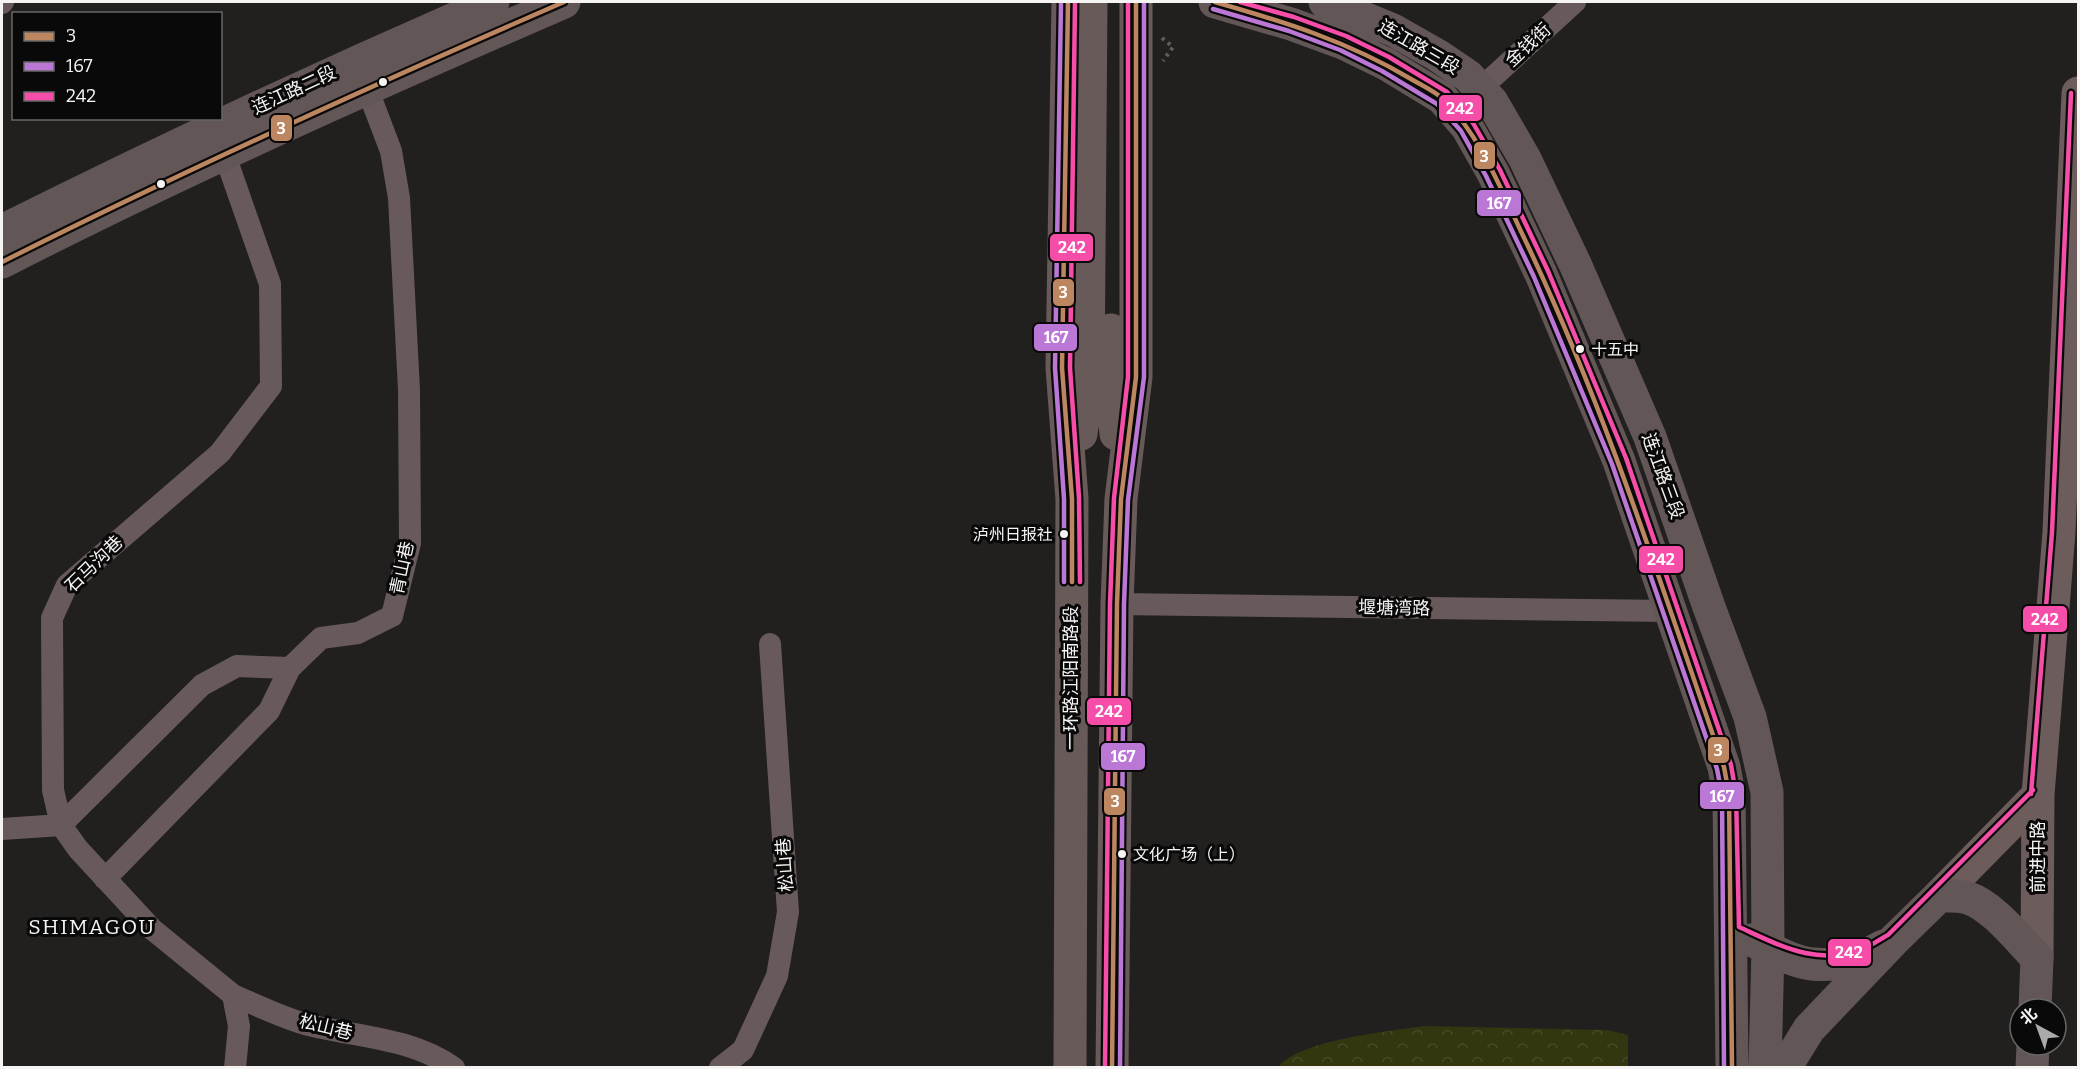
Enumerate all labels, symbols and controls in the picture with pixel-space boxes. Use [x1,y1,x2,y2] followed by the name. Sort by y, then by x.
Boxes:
[12,12,222,120] legend
[1375,15,1463,79] street label: 连江路三段
[1501,19,1555,71] street label: 金钱街
[66,25,76,47] text: 3
[66,55,93,77] text: 167
[249,61,339,119] street label: 连江路二段
[377,76,389,88] unlabelled marker
[66,85,96,107] text: 242
[1438,94,1483,122] line badge: 242
[1446,99,1474,118] text: 242
[270,114,293,142] line badge: 3
[276,119,286,138] text: 3
[1473,141,1496,170] line badge: 3
[1479,147,1489,166] text: 3
[155,178,167,190] unlabelled marker
[1476,189,1522,217] line badge: 167
[1487,194,1512,213] text: 167
[1049,233,1094,262] line badge: 242
[1058,238,1086,257] text: 242
[1052,278,1075,307] line badge: 3
[1058,283,1068,302] text: 3
[1033,323,1078,352] line badge: 167
[1044,328,1069,347] text: 167
[1591,340,1639,359] place label: 十五中
[1574,343,1586,355] marker: 十五中
[1637,430,1689,522] street label: 连江路三段
[973,525,1053,544] place label: 泸州日报社
[1058,528,1070,540] marker: 泸州日报社
[60,531,128,597] street label: 石马沟巷
[386,539,418,597] street label: 青山巷
[1638,545,1684,574] line badge: 242
[1647,550,1675,569] text: 242
[1358,596,1430,620] street label: 堰塘湾路
[2022,605,2068,633] line badge: 242
[1060,606,1082,750] street label: 一环路江阳南路段
[2031,610,2059,629] text: 242
[1086,697,1132,726] line badge: 242
[1095,702,1123,721] text: 242
[1707,736,1730,764] line badge: 3
[1713,741,1723,760] text: 3
[1100,742,1146,771] line badge: 167
[1111,747,1136,766] text: 167
[1699,781,1745,810] line badge: 167
[1103,787,1126,816] line badge: 3
[1710,787,1735,806] text: 167
[1110,792,1120,811] text: 3
[2027,821,2049,893] street label: 前进中路
[772,837,798,893] street label: 松山巷
[1133,845,1245,864] place label: 文化广场（上）
[1116,848,1128,860] marker: 文化广场（上）
[28,914,156,940] district label: SHIMAGOU
[1827,938,1872,967] line badge: 242
[1835,943,1863,962] text: 242
[2008,997,2068,1057] north arrow
[2016,1004,2041,1028] text: 北
[297,1010,355,1044] street label: 松山巷

